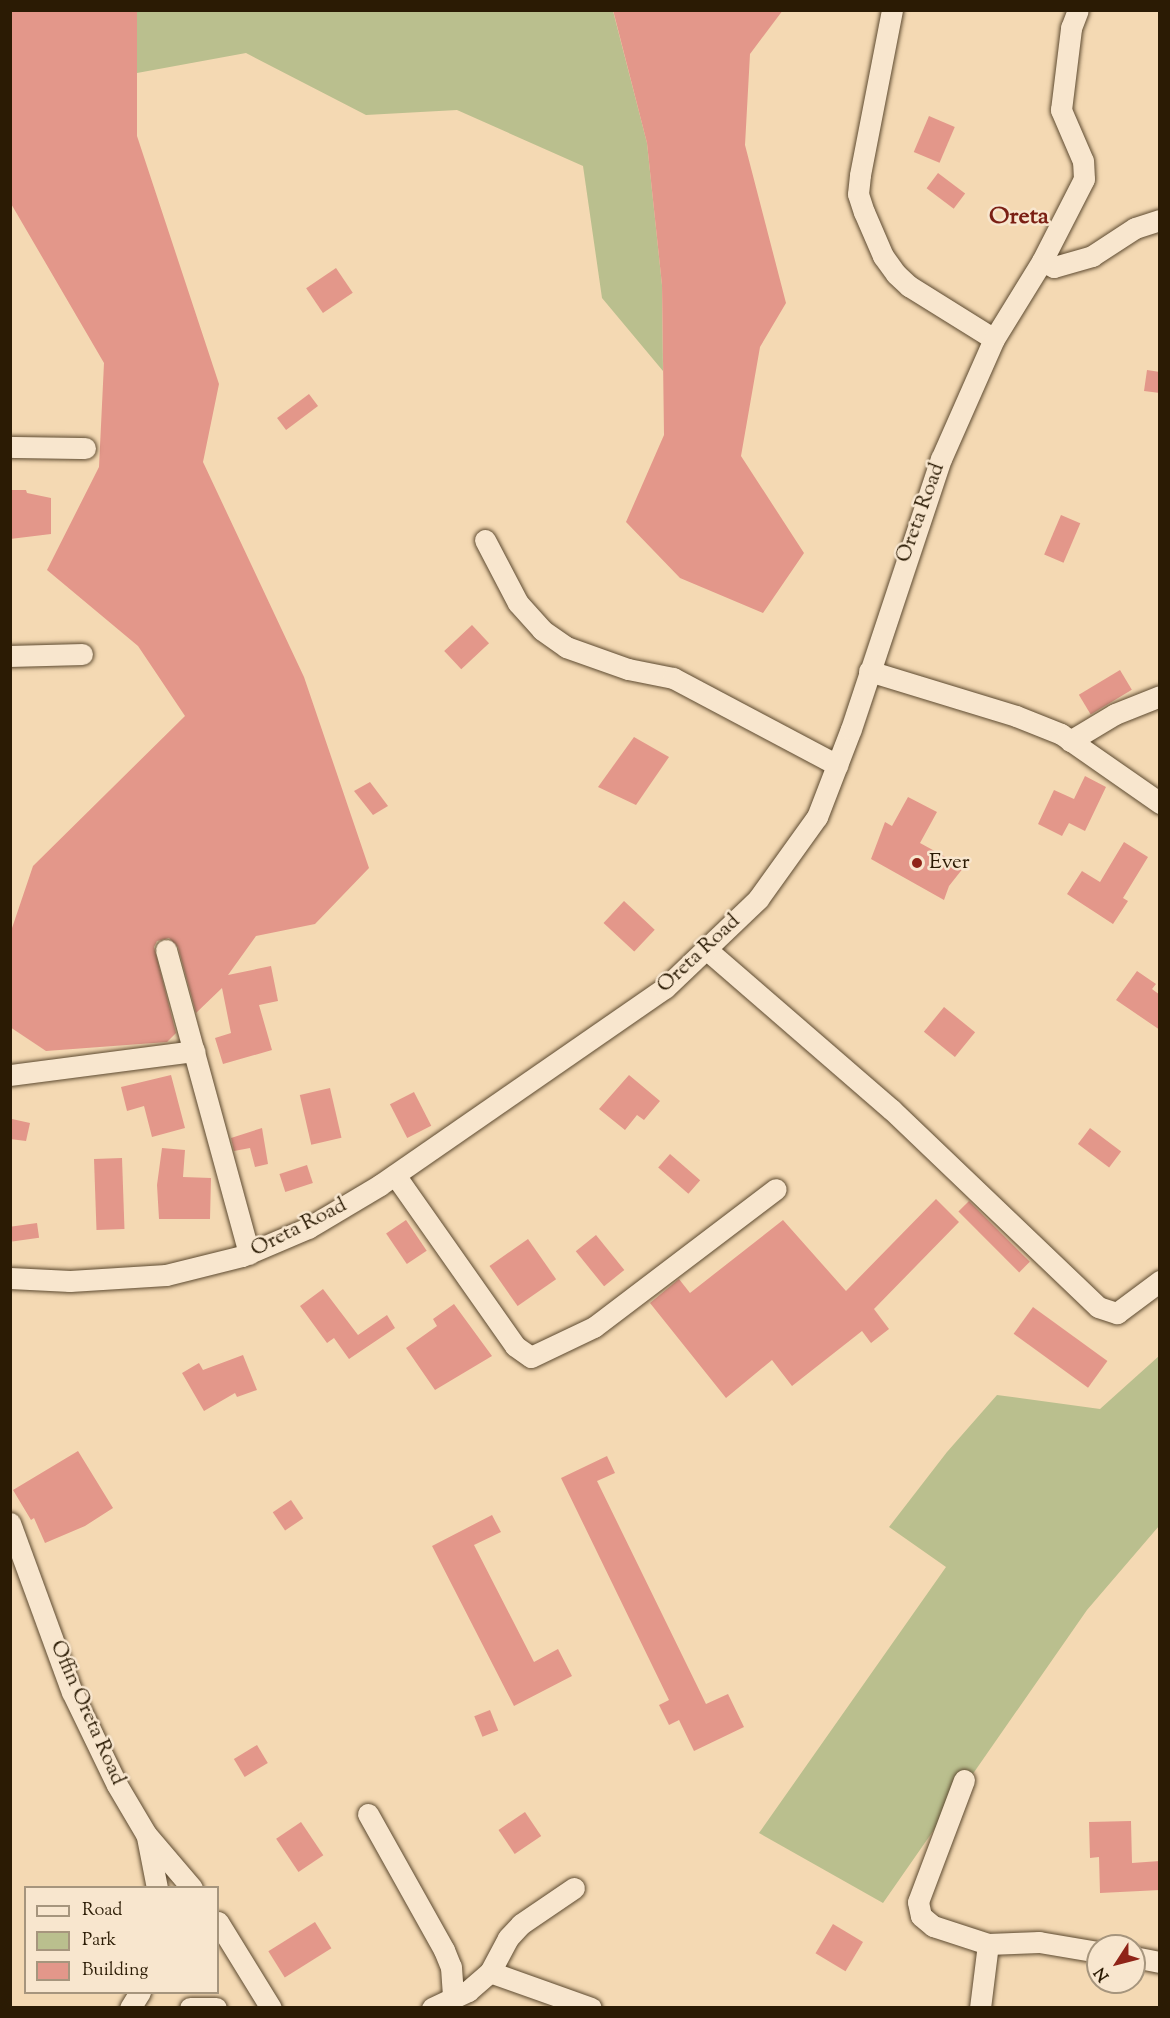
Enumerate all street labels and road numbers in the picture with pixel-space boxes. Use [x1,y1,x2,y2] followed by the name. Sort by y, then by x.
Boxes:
[891,460,951,566] street label: Oreta Road
[652,909,746,999] street label: Oreta Road
[247,1193,351,1263] street label: Oreta Road
[44,1637,130,1789] street label: Offin Oreta Road

